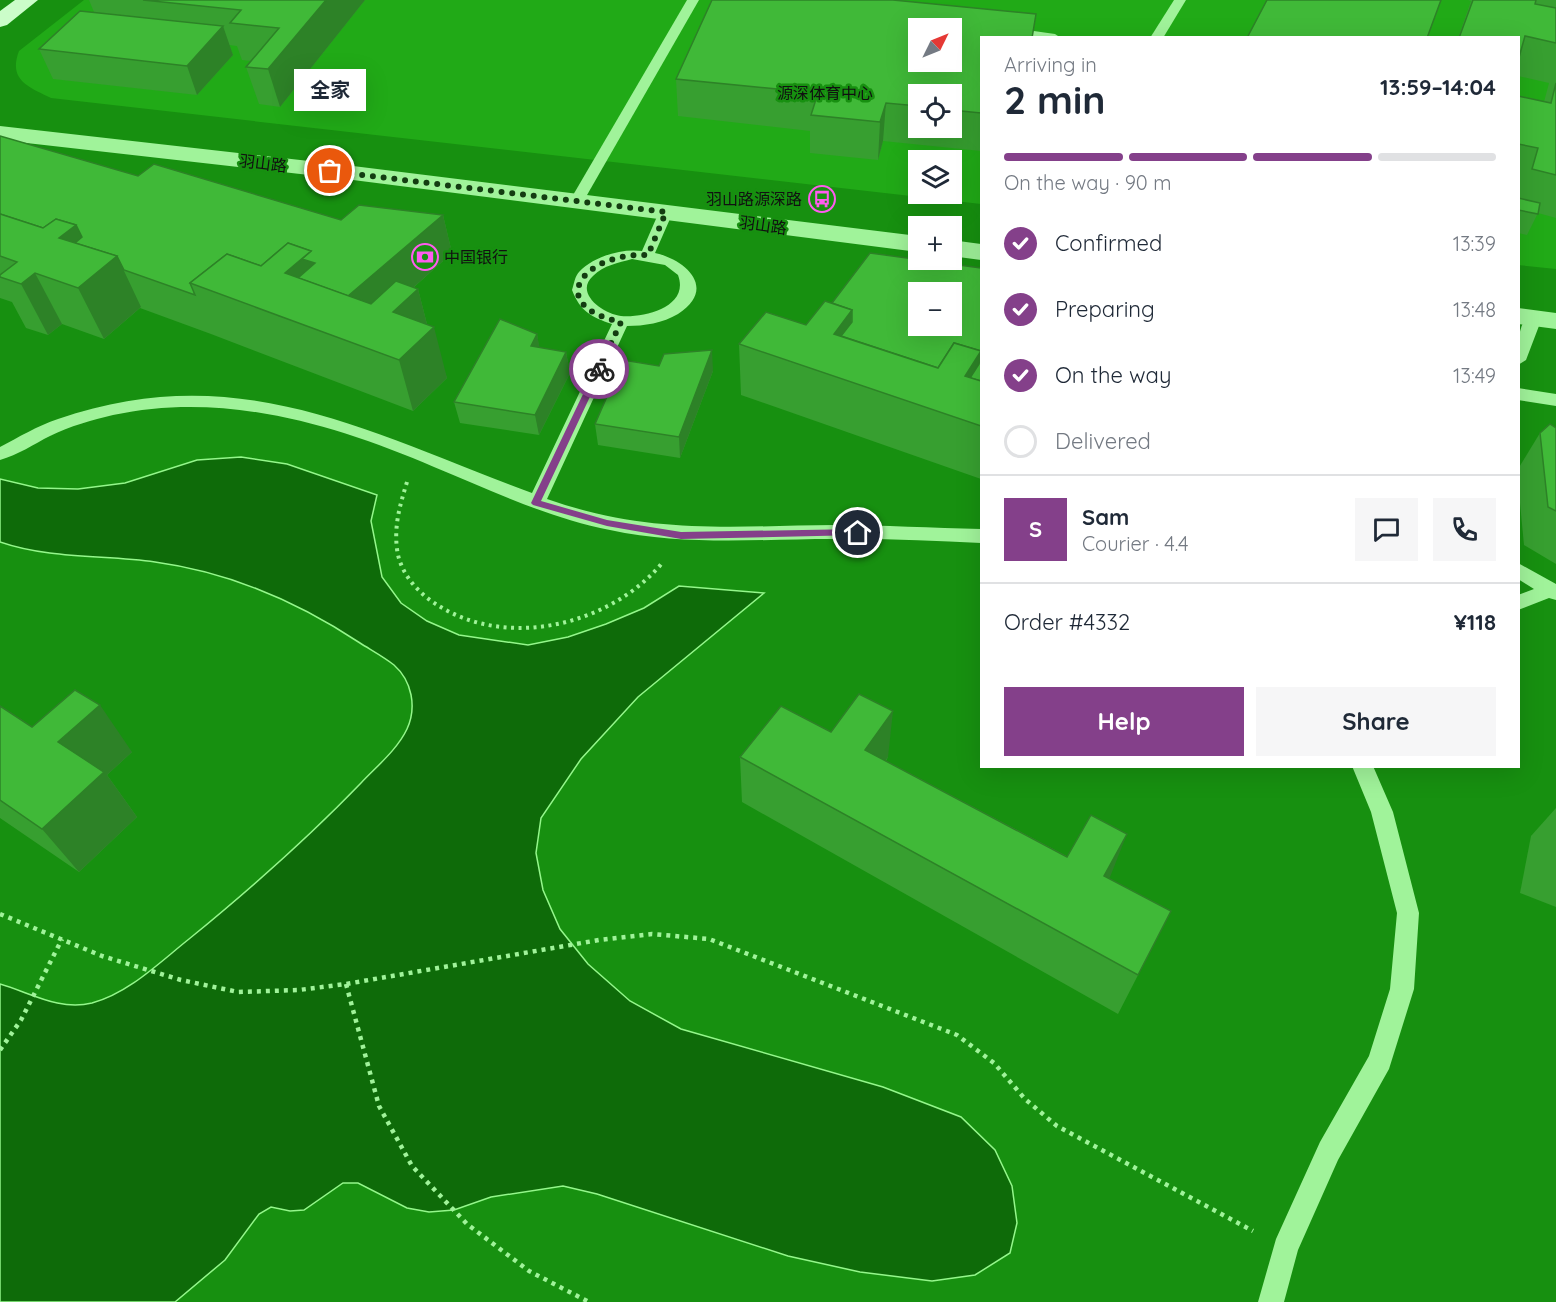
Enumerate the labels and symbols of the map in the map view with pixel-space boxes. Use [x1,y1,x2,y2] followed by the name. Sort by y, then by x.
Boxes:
[908,18,962,72] north arrow
[294,69,366,111] callout: 全家
[777,83,873,103] park label: 源深体育中心
[304,145,355,196] pin
[238,150,288,176] street label: 羽山路
[807,184,837,214] bus stop icon: 羽山路源深路
[706,189,802,209] place label: 羽山路源深路
[738,212,788,238] street label: 羽山路
[410,242,440,272] bank icon: 中国银行
[444,247,508,267] place label: 中国银行
[569,339,629,399] courier
[832,507,883,558] pin

